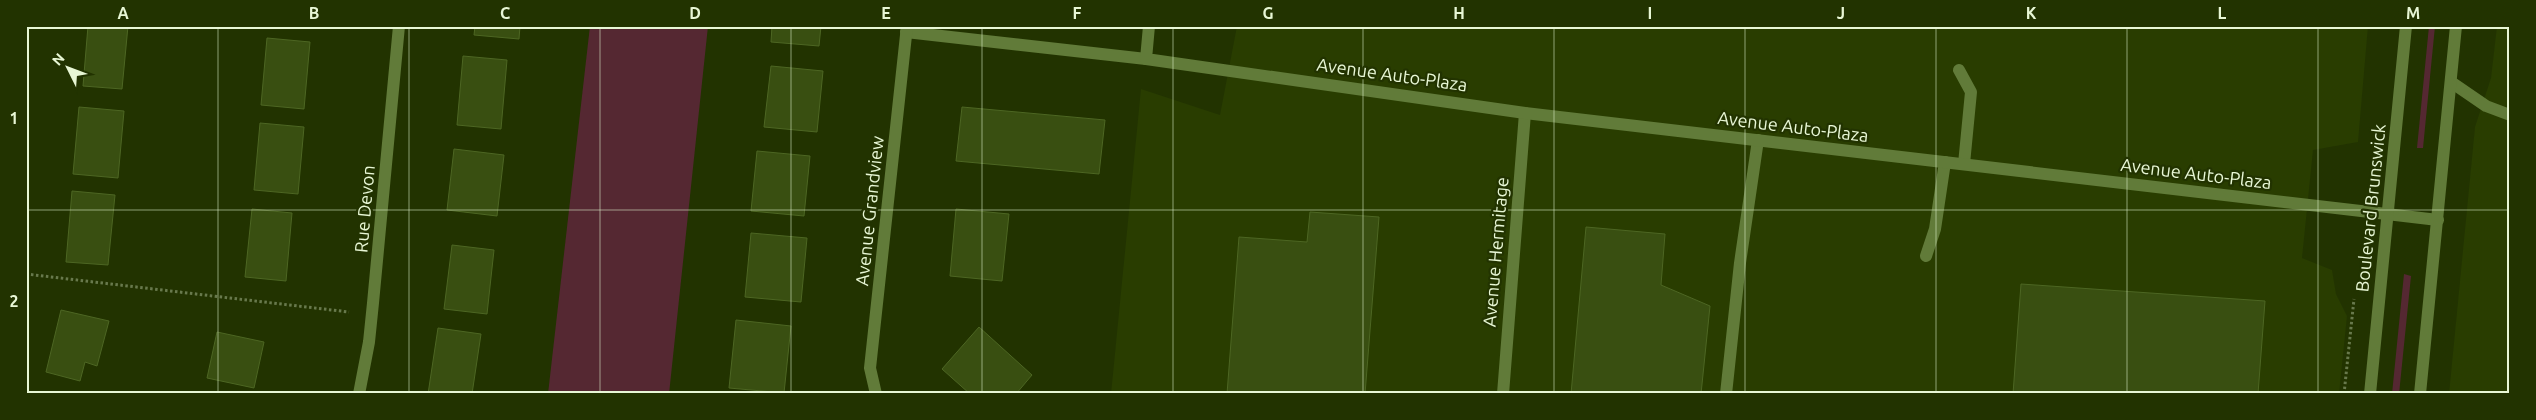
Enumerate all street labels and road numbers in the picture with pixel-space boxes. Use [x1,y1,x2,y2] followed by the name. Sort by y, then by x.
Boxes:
[1316,54,1469,94] street label: Avenue Auto-Plaza
[1717,107,1870,145] street label: Avenue Auto-Plaza
[2351,123,2389,293] street label: Boulevard Brunswick
[851,135,887,287] street label: Avenue Grandview
[2120,154,2273,192] street label: Avenue Auto-Plaza
[350,164,378,253] street label: Rue Devon
[1478,176,1512,328] street label: Avenue Hermitage

